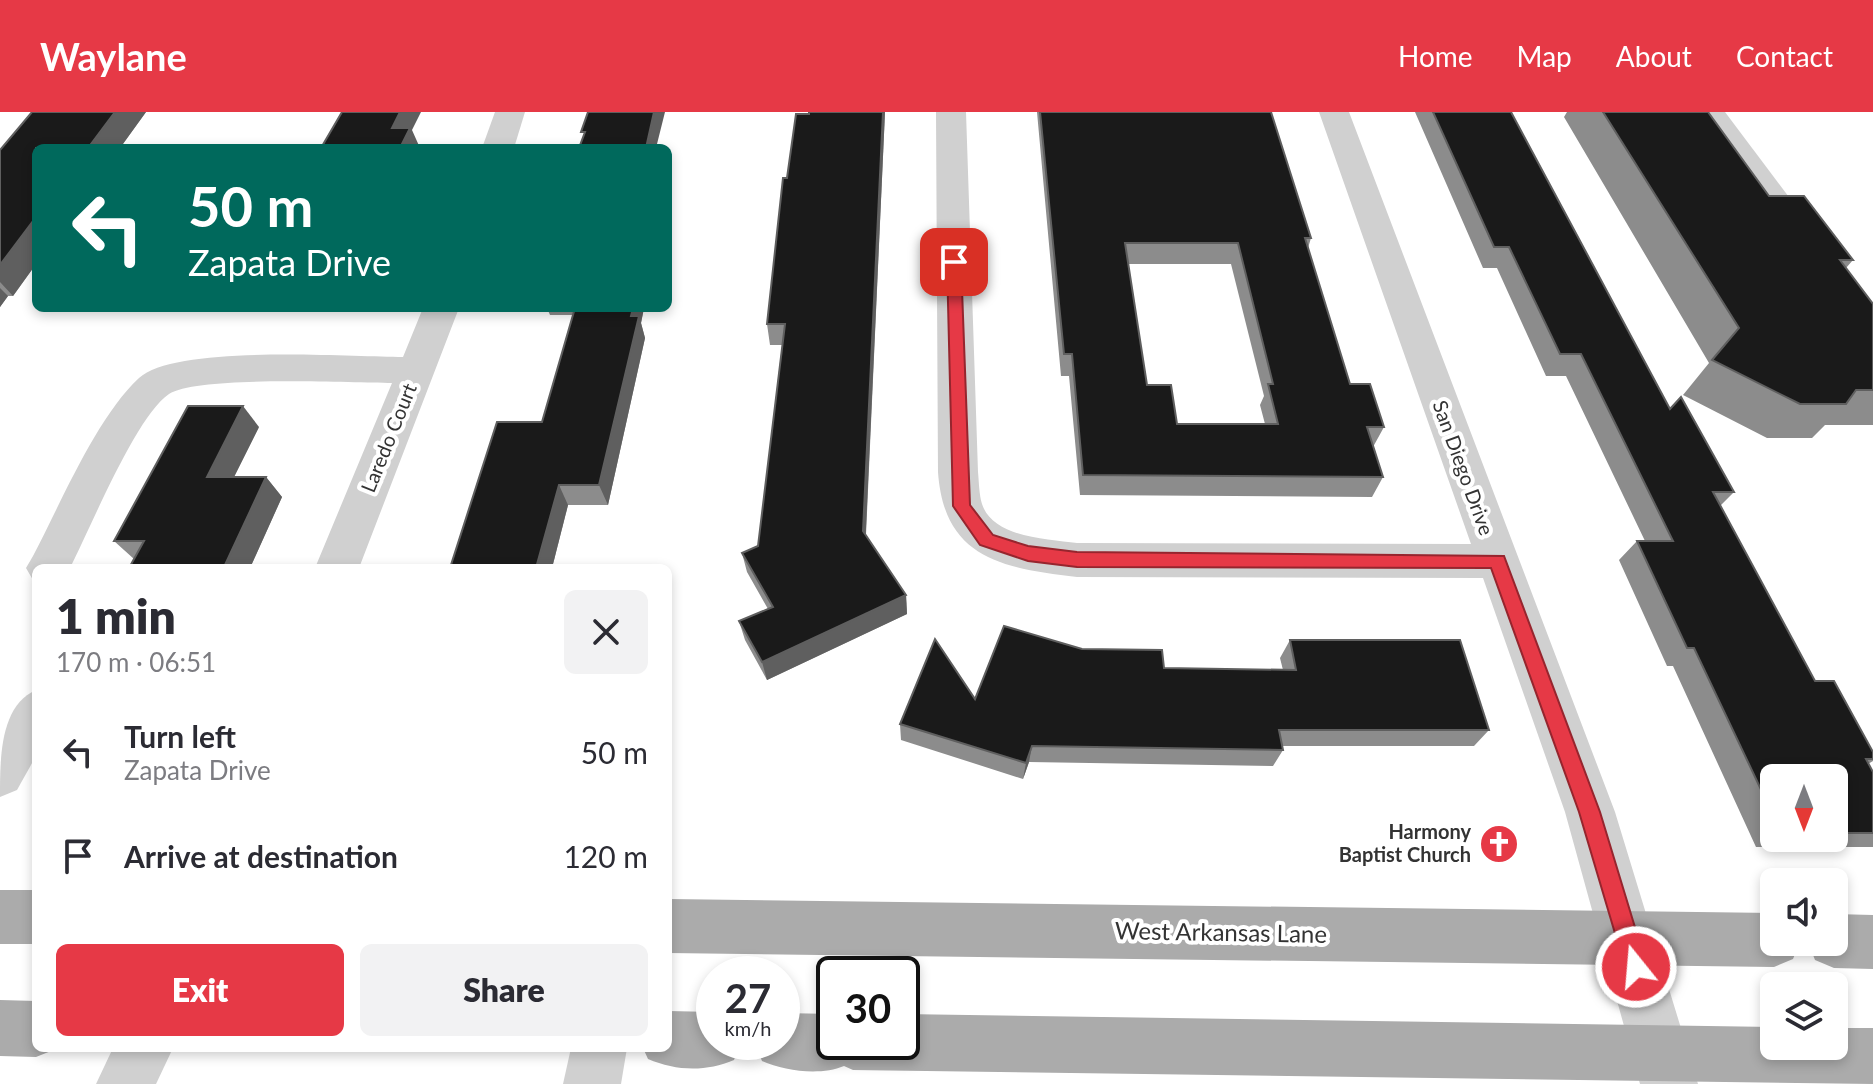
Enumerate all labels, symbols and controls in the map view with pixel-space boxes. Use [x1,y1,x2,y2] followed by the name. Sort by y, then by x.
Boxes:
[40,33,187,79] text: Waylane
[1398,39,1473,73] text: Home
[1517,39,1572,73] text: Map
[1616,39,1692,73] text: About
[1736,39,1833,73] text: Contact
[188,172,313,239] text: 50 m
[56,176,160,280] icon: left
[920,228,988,296] pin
[188,240,391,284] text: Zapata Drive
[932,240,976,284] icon: arrive
[355,380,421,496] street label: Laredo Court
[1428,397,1499,538] street label: San Diego Drive
[56,587,176,644] text: 1 min
[564,590,648,674] button: close
[56,646,216,678] text: 170 m · 06:51
[124,718,236,754] text: Turn left
[56,730,100,774] icon: left
[581,734,648,770] text: 50 m
[124,754,271,786] text: Zapata Drive
[1760,764,1848,852] north arrow
[1760,764,1848,1060] map controls
[1339,819,1471,866] place label: Harmony Baptist Church
[1478,823,1520,865] church icon: Harmony Baptist Church
[56,834,100,878] icon: arrive
[124,838,398,874] text: Arrive at destination
[563,838,648,874] text: 120 m
[1760,868,1848,956] button: sound
[1115,915,1327,948] street label: West Arkansas Lane
[1594,925,1678,1009] position arrow
[56,944,344,1036] button: Exit
[360,944,648,1036] button: Share
[816,956,920,1060] speed limit sign: 30
[1760,972,1848,1060] button: layers
[725,974,771,1022] text: 27
[725,1016,771,1040] text: km/h

